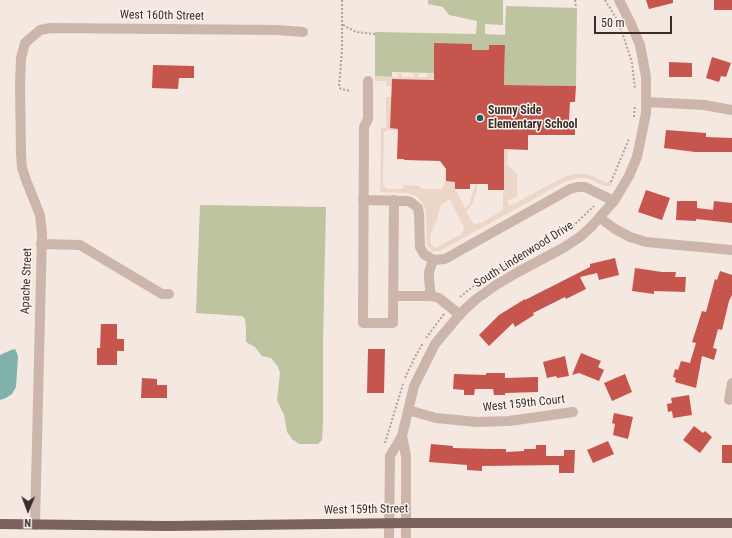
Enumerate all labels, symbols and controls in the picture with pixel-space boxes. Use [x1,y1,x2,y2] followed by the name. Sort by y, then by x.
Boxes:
[120,8,204,24] street label: West 160th Street
[596,8,674,34] scale bar
[601,16,625,30] text: 50 m
[488,104,578,132] place label: Sunny Side Elementary School
[475,113,485,123] marker: Sunny Side Elementary School
[472,219,576,291] street label: South Lindenwood Drive
[19,248,35,314] street label: Apache Street
[482,393,566,415] street label: West 159th Court
[8,490,48,530] north arrow
[324,502,408,518] street label: West 159th Street
[24,516,31,529] text: N

